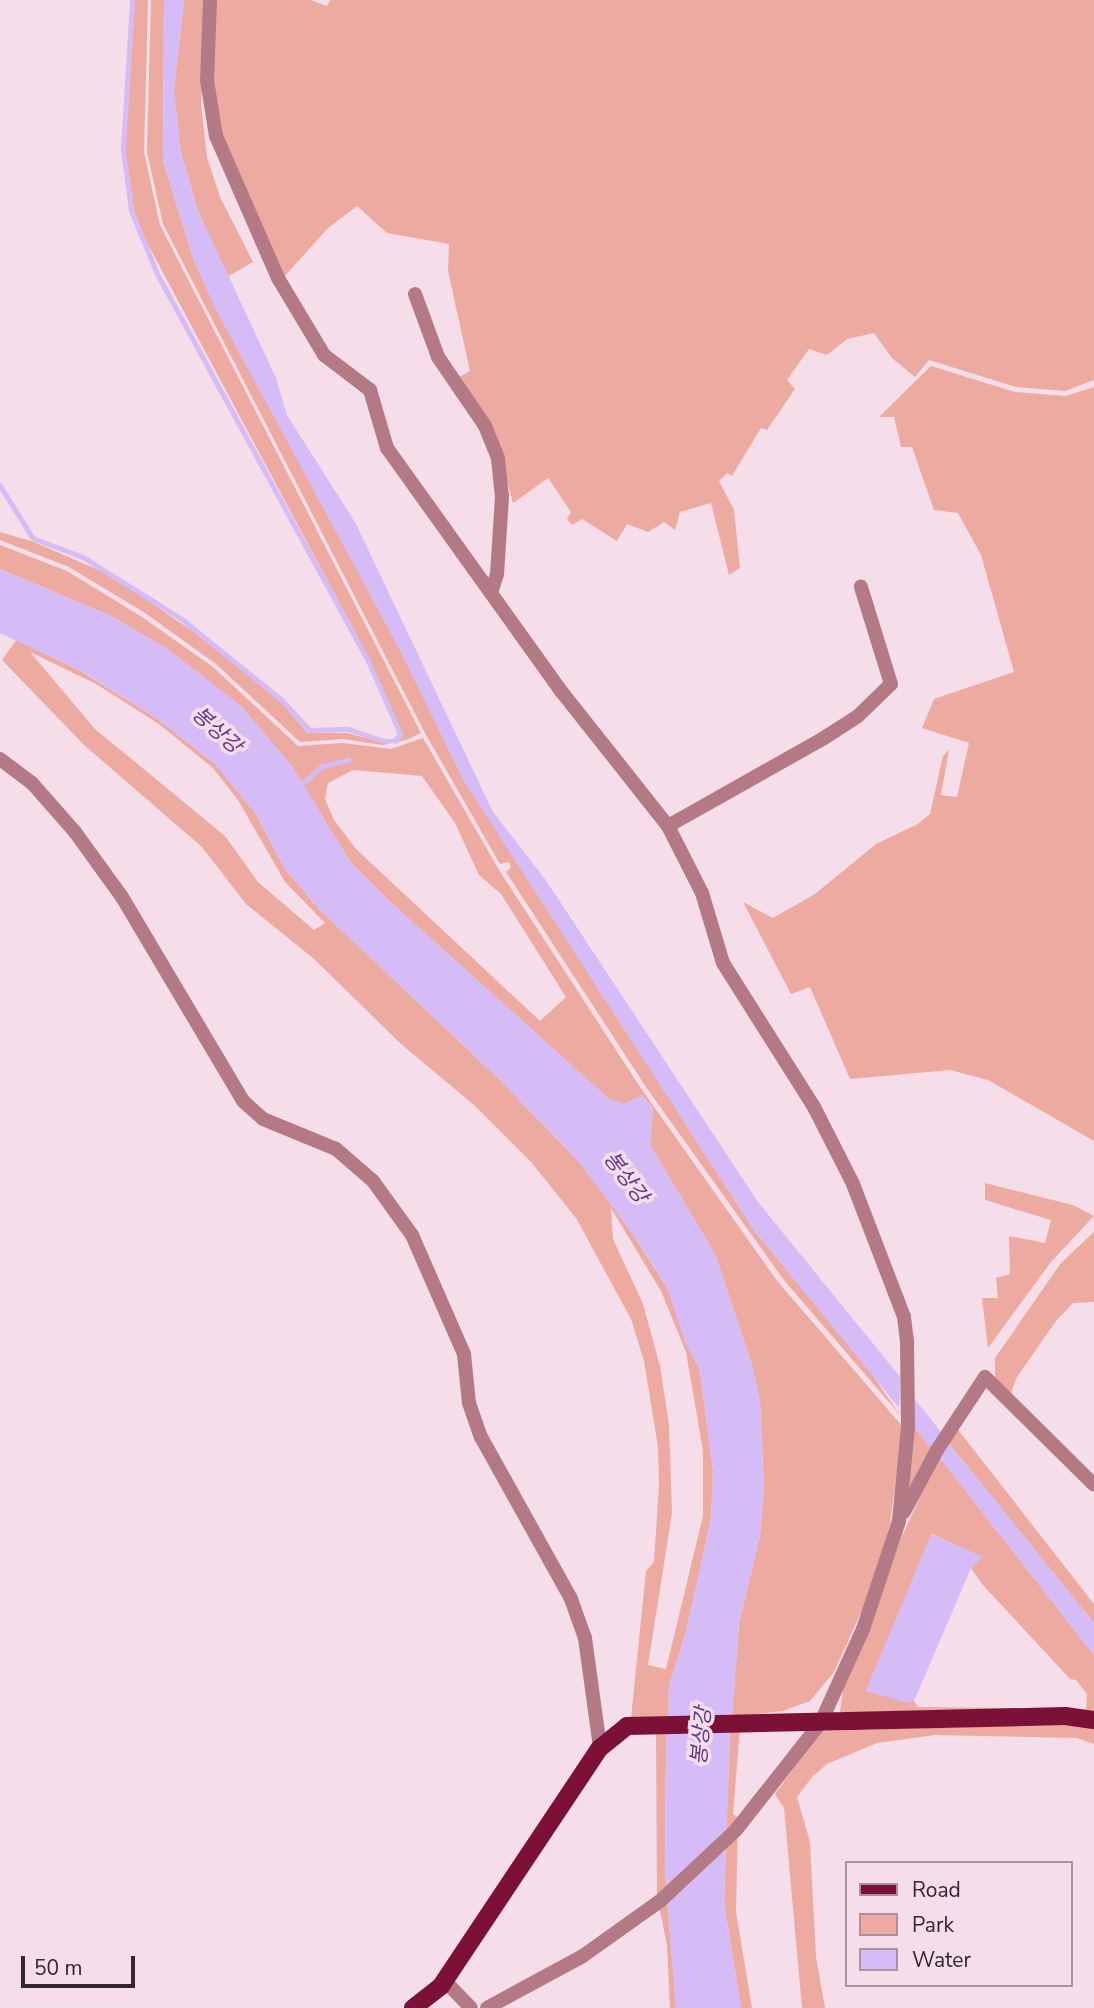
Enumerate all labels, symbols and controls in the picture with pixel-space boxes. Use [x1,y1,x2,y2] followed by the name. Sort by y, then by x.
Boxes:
[187,701,247,759] water label: 봉상강
[598,1146,654,1208] water label: 봉상강
[686,1706,716,1766] water label: 봉상강
[846,1861,1073,1987] legend
[912,1876,961,1904] text: Road
[912,1911,954,1939] text: Park
[24,1941,138,1985] scale bar
[912,1946,971,1974] text: Water
[34,1954,83,1982] text: 50 m

